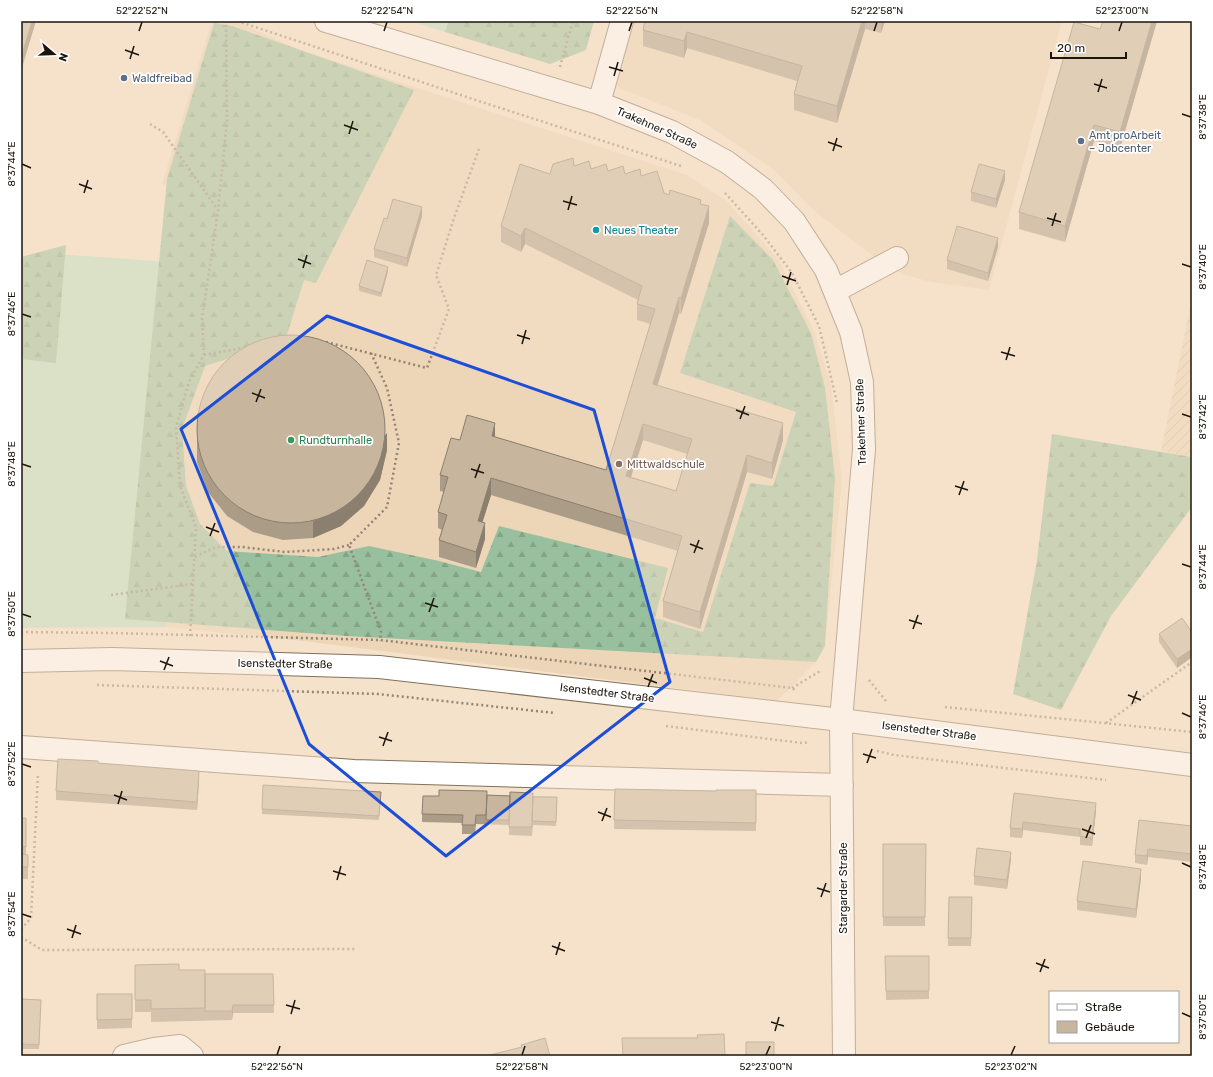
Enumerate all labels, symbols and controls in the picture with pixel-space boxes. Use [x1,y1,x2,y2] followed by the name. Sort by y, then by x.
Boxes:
[116,5,168,17] text: 52°22'52"N
[361,5,413,17] text: 52°22'54"N
[606,5,658,17] text: 52°22'56"N
[851,5,903,17] text: 52°22'58"N
[1095,5,1149,17] text: 52°23'00"N
[34,34,74,74] north arrow
[1051,34,1126,60] scale bar
[1057,41,1085,55] text: 20 m
[56,51,70,63] text: N
[132,72,192,85] place label: Waldfreibad
[119,73,129,83] marker: Waldfreibad
[1197,94,1209,140] text: 8°37'38"E
[614,104,700,152] street label: Trakehner Straße
[1089,129,1162,155] place label: Amt proArbeit – Jobcenter
[1076,136,1086,146] marker: Amt proArbeit – Jobcenter
[6,141,18,187] text: 8°37'44"E
[604,224,679,237] place label: Neues Theater
[591,225,601,235] marker: Neues Theater
[1197,244,1209,290] text: 8°37'40"E
[6,292,18,336] text: 8°37'46"E
[853,378,869,466] street label: Trakehner Straße
[1197,395,1209,439] text: 8°37'42"E
[299,434,372,447] place label: Rundturnhalle
[286,435,296,445] marker: Rundturnhalle
[6,441,18,487] text: 8°37'48"E
[627,458,705,471] place label: Mittwaldschule
[614,459,624,469] marker: Mittwaldschule
[1197,544,1209,590] text: 8°37'44"E
[6,591,18,637] text: 8°37'50"E
[237,657,333,671] street label: Isenstedter Straße
[559,681,655,705] street label: Isenstedter Straße
[1197,695,1209,739] text: 8°37'46"E
[881,719,977,743] street label: Isenstedter Straße
[6,741,18,787] text: 8°37'52"E
[837,842,850,934] street label: Stargarder Straße
[1197,844,1209,890] text: 8°37'48"E
[6,891,18,937] text: 8°37'54"E
[1049,991,1179,1043] legend
[1197,994,1209,1040] text: 8°37'50"E
[1085,1000,1122,1014] text: Straße
[1085,1020,1135,1034] text: Gebäude
[251,1061,303,1073] text: 52°22'56"N
[496,1061,548,1073] text: 52°22'58"N
[739,1061,793,1073] text: 52°23'00"N
[985,1061,1037,1073] text: 52°23'02"N

